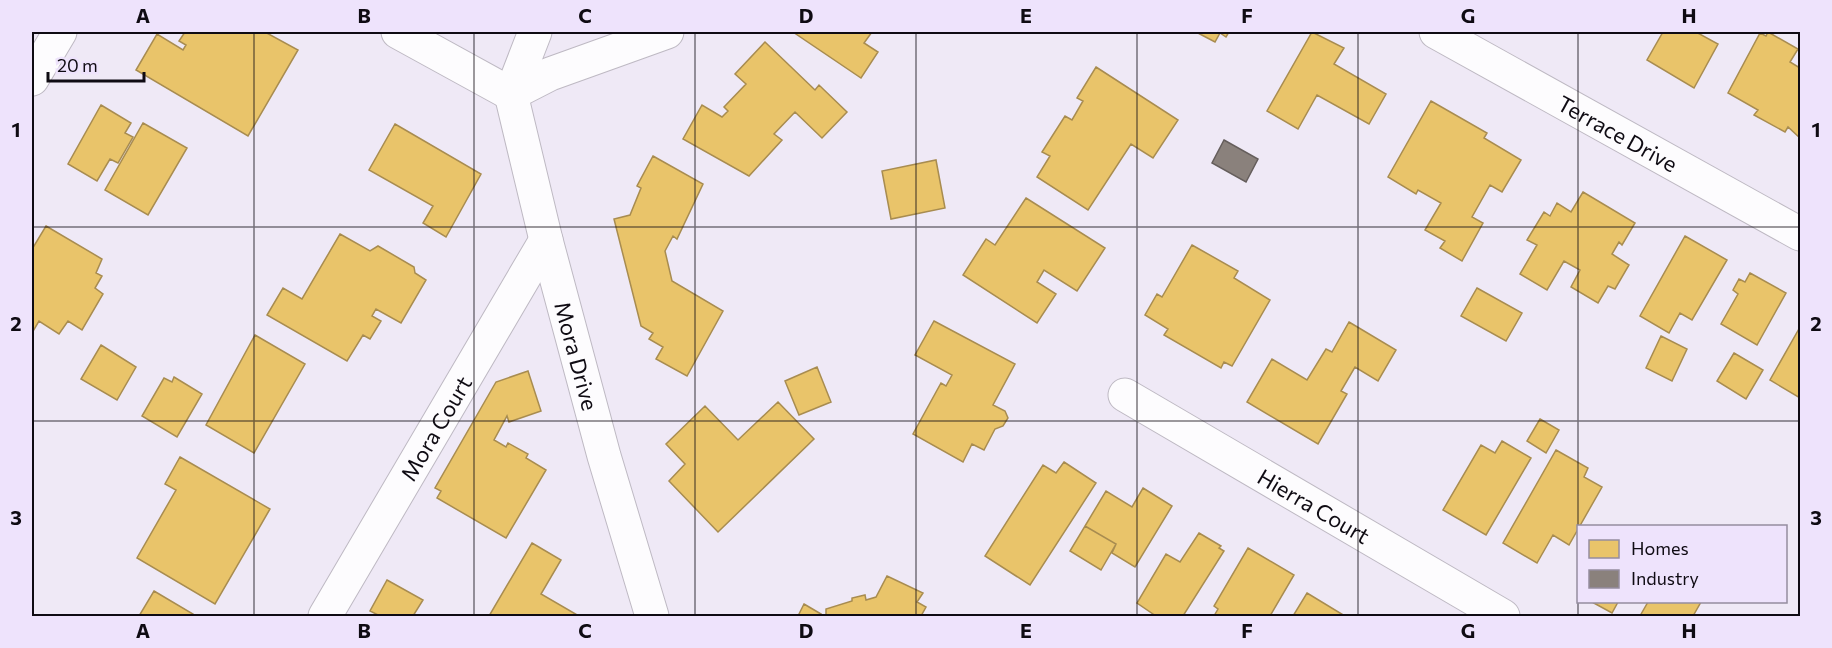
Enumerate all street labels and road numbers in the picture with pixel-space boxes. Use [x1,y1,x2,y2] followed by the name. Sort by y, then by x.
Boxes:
[1553,89,1682,177] street label: Terrace Drive
[550,298,605,413] street label: Mora Drive
[394,371,477,485] street label: Mora Court
[1253,462,1375,549] street label: Hierra Court

